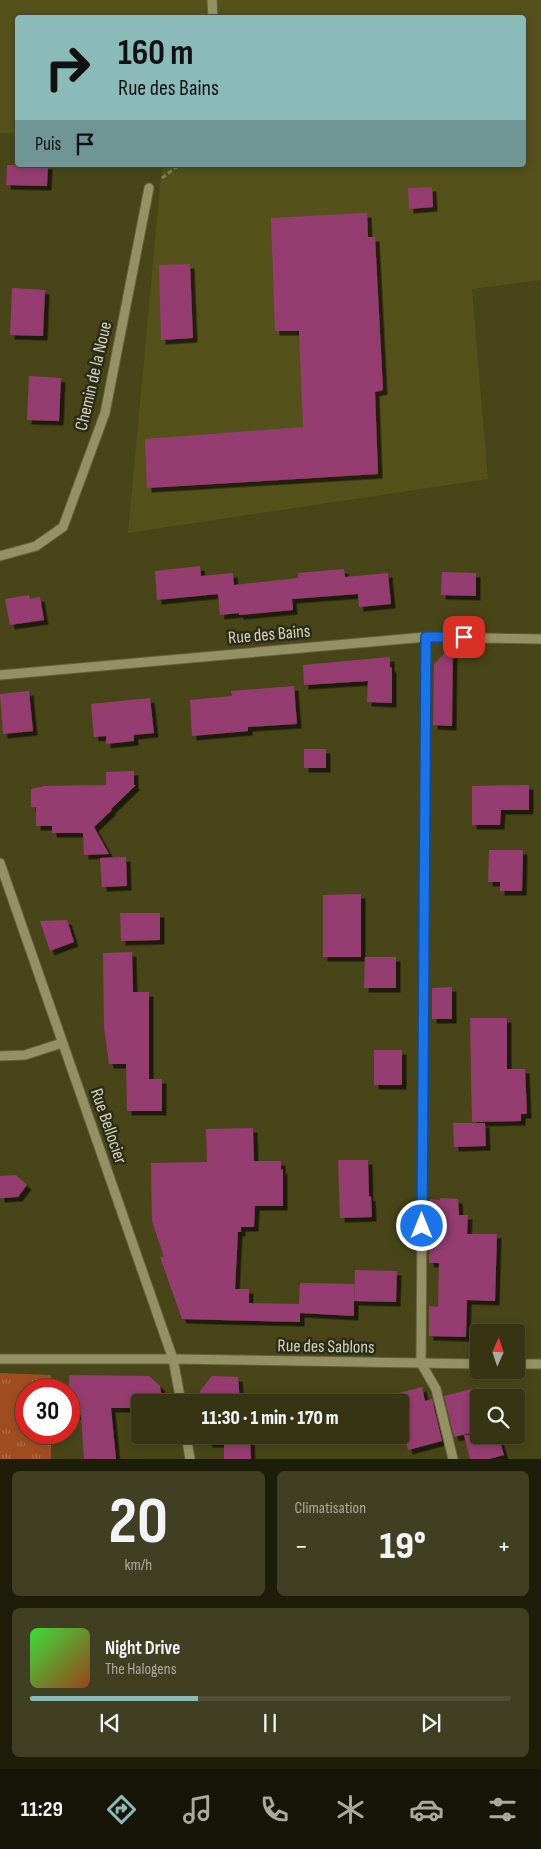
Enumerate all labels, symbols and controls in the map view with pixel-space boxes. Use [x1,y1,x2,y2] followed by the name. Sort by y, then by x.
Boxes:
[118,32,194,75] text: 160 m
[35,35,100,100] icon: right
[118,75,219,102] text: Rue des Bains
[71,130,99,158] icon: arrive
[35,133,61,156] text: Puis
[71,320,116,433] street label: Chemin de la Noue
[443,616,485,658] pin
[227,620,311,649] street label: Rue des Bains
[450,623,478,651] icon: arrive
[86,1086,131,1167] street label: Rue Bellocier
[395,1199,447,1251] position arrow
[470,1324,525,1379] north arrow
[470,1324,525,1444] map controls
[277,1335,375,1358] street label: Rue des Sablons
[15,1379,80,1444] speed limit sign: 30
[470,1389,525,1444] button: search
[202,1407,338,1430] text: 11:30 · 1 min · 170 m
[109,1484,168,1562] text: 20
[295,1499,366,1518] text: Climatisation
[380,1524,426,1569] text: 19°
[295,1530,308,1563] text: −
[497,1530,511,1563] text: +
[124,1556,152,1575] text: km/h
[105,1637,180,1660] text: Night Drive
[105,1660,176,1679] text: The Halogens
[96,1709,124,1737] icon: previous
[256,1709,284,1737] icon: pause
[417,1709,445,1737] icon: next
[104,1792,139,1827] icon: directions
[180,1792,215,1827] icon: music
[257,1792,292,1827] icon: phone
[333,1792,368,1827] icon: climate
[409,1792,444,1827] icon: car
[485,1792,520,1827] icon: filters
[21,1796,63,1823] text: 11:29

